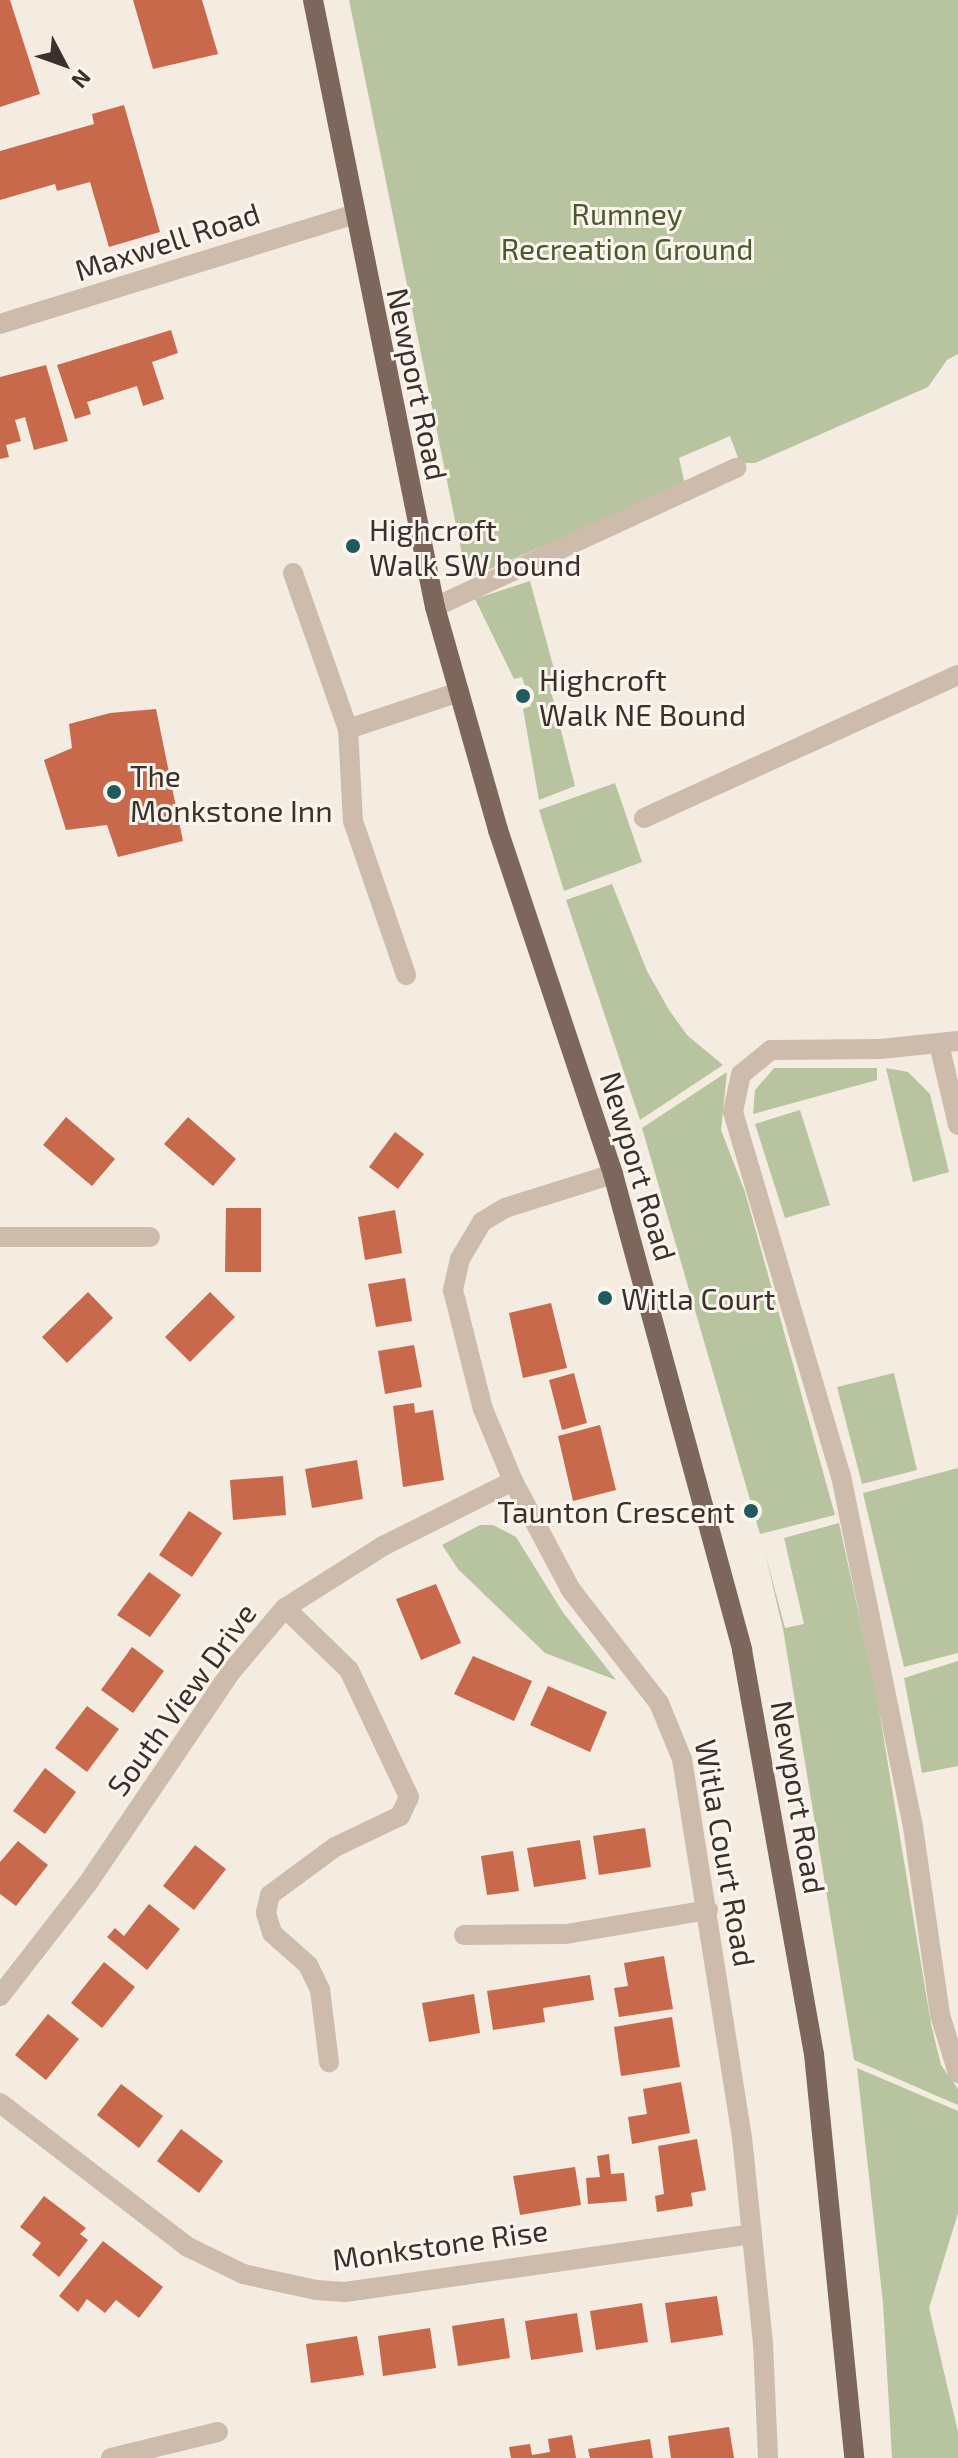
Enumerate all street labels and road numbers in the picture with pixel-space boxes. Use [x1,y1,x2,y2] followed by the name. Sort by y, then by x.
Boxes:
[70,194,264,288] street label: Maxwell Road
[380,285,456,483] street label: Newport Road
[593,1067,685,1265] street label: Newport Road
[99,1595,263,1803] street label: South View Drive
[764,1698,834,1896] street label: Newport Road
[688,1737,764,1969] street label: Witla Court Road
[330,2211,550,2277] street label: Monkstone Rise

